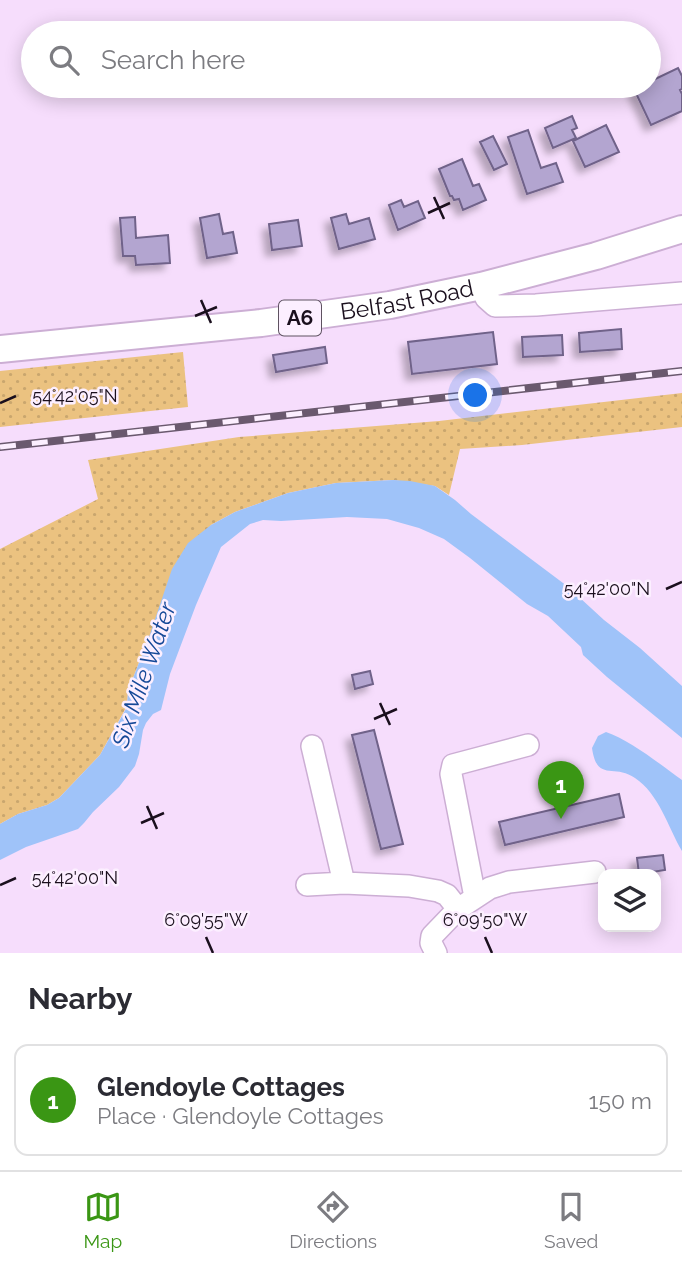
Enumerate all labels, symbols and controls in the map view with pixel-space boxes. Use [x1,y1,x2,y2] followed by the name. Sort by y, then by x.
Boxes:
[21,21,661,98] search box
[45,41,83,79] icon: search
[101,45,245,75] text: Search here
[338,274,476,325] street label: Belfast Road
[279,300,321,336] road number: A6
[458,378,492,412] your location
[32,385,118,406] text: 54°42'05"N
[564,578,650,599] text: 54°42'00"N
[105,598,182,752] water label: Six Mile Water
[538,761,584,819] pin: 1
[32,867,118,888] text: 54°42'00"N
[598,869,661,932] map controls
[598,869,661,932] button: layers
[164,909,248,930] text: 6°09'55"W
[443,909,527,930] text: 6°09'50"W
[28,981,132,1016] text: Nearby
[97,1072,345,1102] text: Glendoyle Cottages
[47,1087,59,1114] text: 1
[589,1087,652,1114] text: 150 m
[97,1102,384,1129] text: Place · Glendoyle Cottages
[84,1188,122,1252] tab: Map
[289,1188,377,1252] tab: Directions
[544,1188,598,1252] tab: Saved

